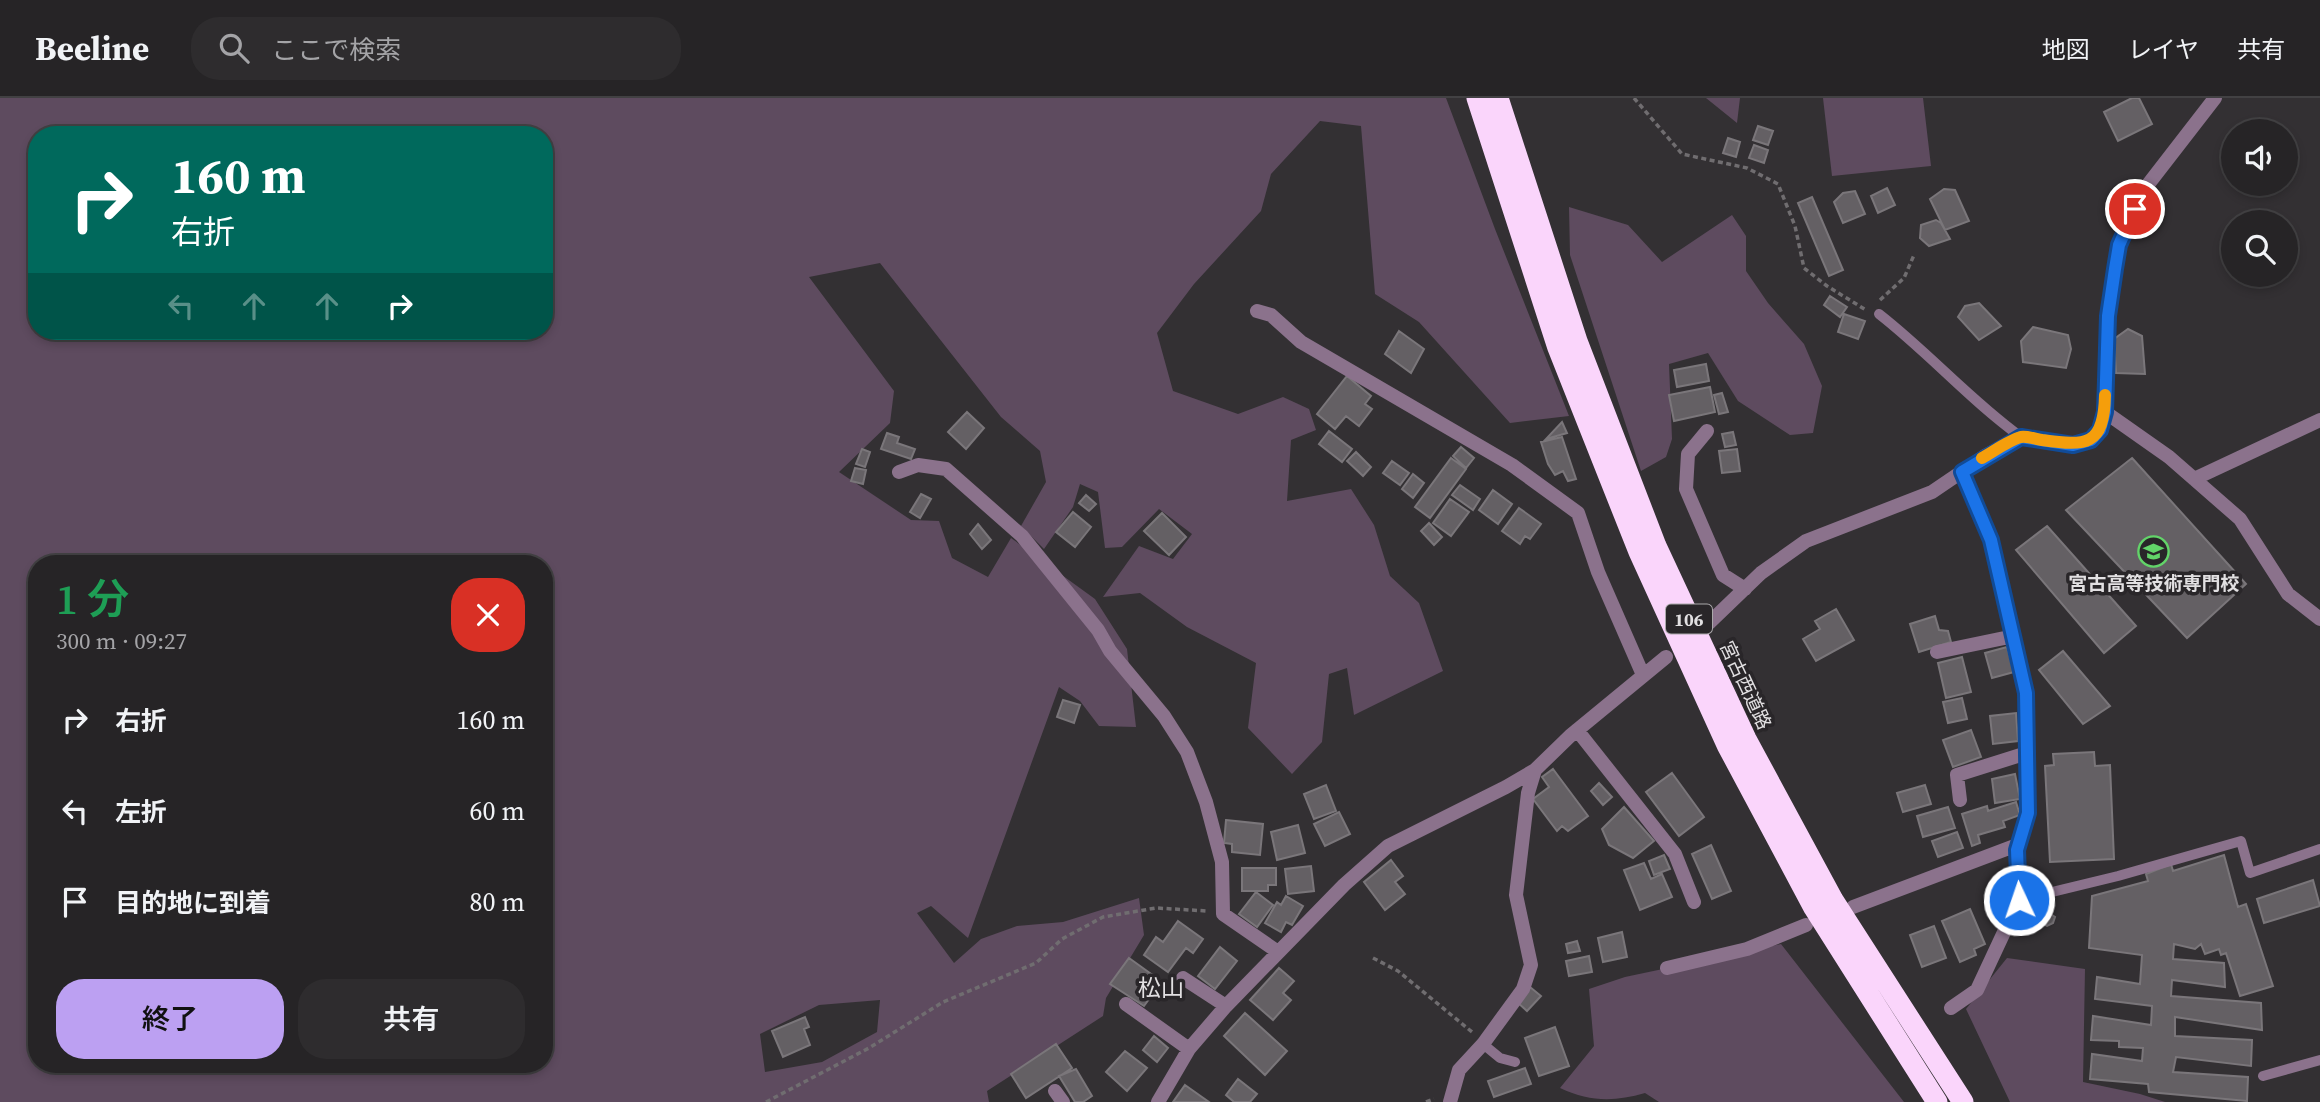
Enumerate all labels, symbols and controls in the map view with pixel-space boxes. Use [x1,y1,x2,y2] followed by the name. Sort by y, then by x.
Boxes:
[191,17,681,80] search box
[35,26,149,71] text: Beeline
[215,29,253,67] icon: search
[271,32,401,68] text: ここで検索
[2042,33,2090,66] text: 地図
[2128,33,2199,66] text: レイヤ
[2237,33,2285,66] text: 共有
[2221,119,2298,287] map controls
[2221,119,2298,196] button: sound
[171,142,306,209] text: 160 m
[56,154,147,245] icon: right
[2105,179,2165,239] pin
[2116,190,2154,228] icon: arrive
[171,210,235,254] text: 右折
[2221,210,2298,287] button: search
[162,287,200,325] icon: left
[235,287,273,325] icon: ahead
[308,287,346,325] icon: ahead
[381,287,419,325] icon: right
[2137,535,2171,569] school or university icon: 宮古高等技術専門校
[56,570,129,628] text: 1 分
[2068,570,2240,596] place label: 宮古高等技術専門校
[451,578,525,652] button: close
[1666,604,1712,634] road number: 106
[56,625,187,657] text: 300 m · 09:27
[1714,636,1778,734] street label: 宮古西道路
[56,701,94,739] icon: right
[457,702,525,738] text: 160 m
[115,703,167,739] text: 右折
[56,792,94,830] icon: left
[470,793,525,829] text: 60 m
[115,794,167,830] text: 左折
[1982,863,2056,937] position arrow
[56,883,94,921] icon: arrive
[470,884,525,920] text: 80 m
[115,885,271,921] text: 目的地に到着
[1138,972,1184,1004] district label: 松山
[56,979,284,1059] button: 終了
[298,979,525,1059] button: 共有

